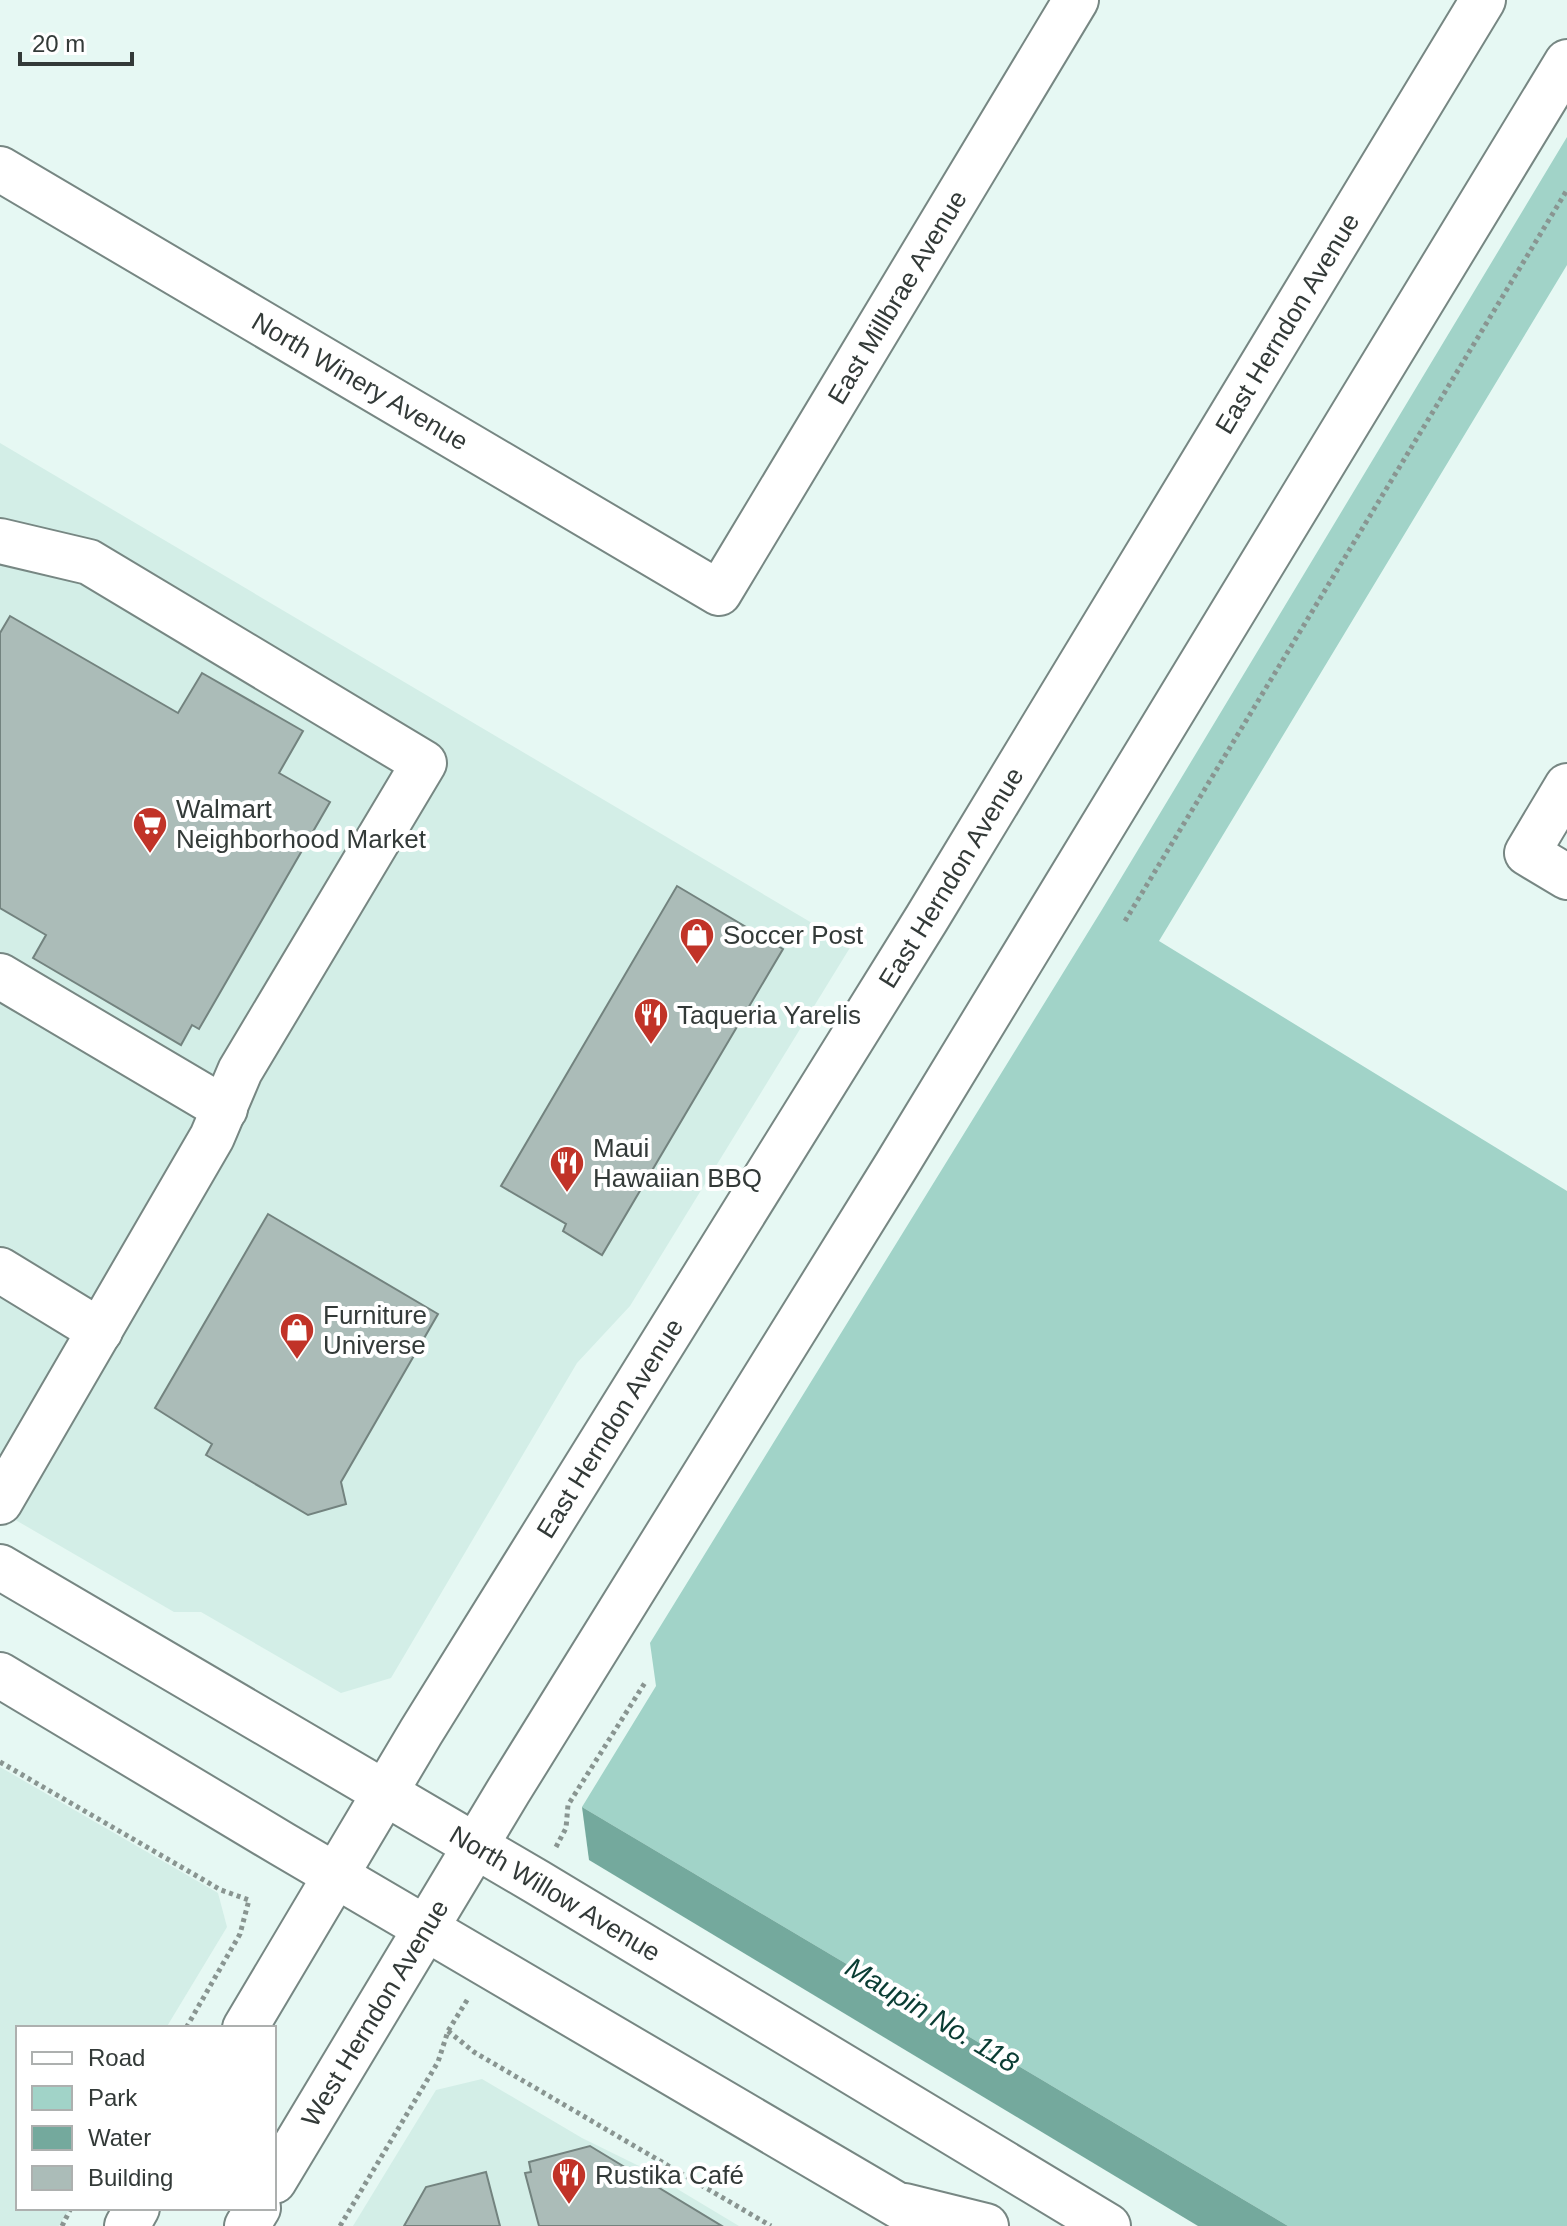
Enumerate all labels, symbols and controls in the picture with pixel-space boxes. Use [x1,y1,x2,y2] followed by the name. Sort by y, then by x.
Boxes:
[20,16,132,66] scale bar
[32,30,85,57] text: 20 m
[821,185,973,409] street label: East Millbrae Avenue
[1209,208,1365,439] street label: East Herndon Avenue
[247,306,473,457] street label: North Winery Avenue
[872,762,1030,993] street label: East Herndon Avenue
[176,794,427,854] place label: Walmart Neighborhood Market
[131,805,169,855] supermarket icon: Walmart Neighborhood Market
[678,916,716,966] shop icon: Soccer Post
[723,920,864,950] place label: Soccer Post
[632,996,670,1046] restaurant icon: Taqueria Yarelis
[677,1000,861,1030] place label: Taqueria Yarelis
[593,1133,762,1193] place label: Maui Hawaiian BBQ
[548,1144,586,1194] restaurant icon: Maui Hawaiian BBQ
[323,1300,427,1360] place label: Furniture Universe
[278,1311,316,1361] shop icon: Furniture Universe
[530,1313,689,1543] street label: East Herndon Avenue
[445,1819,666,1968] street label: North Willow Avenue
[295,1894,455,2132] street label: West Herndon Avenue
[840,1951,1024,2079] water label: Maupin No. 118
[16,2026,276,2210] legend
[88,2044,145,2071] text: Road
[88,2084,138,2111] text: Park
[88,2124,151,2151] text: Water
[550,2156,588,2206] restaurant icon: Rustika Café
[595,2160,744,2190] place label: Rustika Café
[88,2164,173,2191] text: Building

